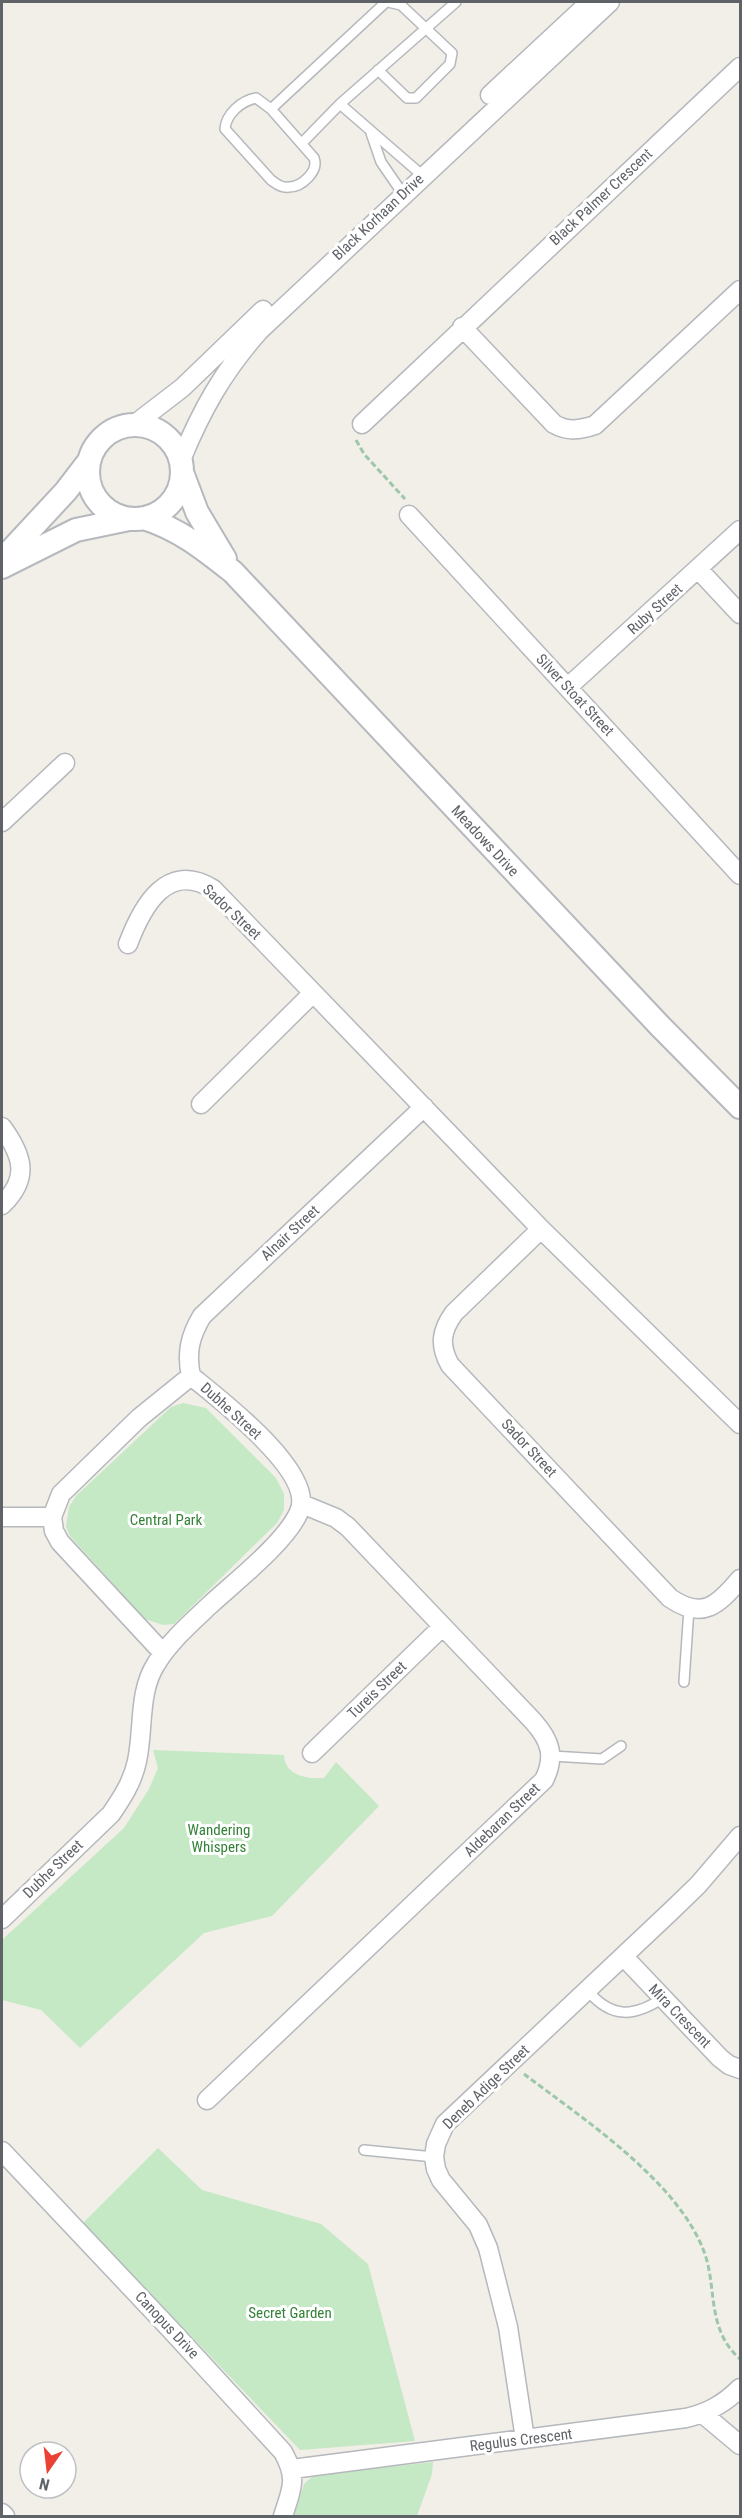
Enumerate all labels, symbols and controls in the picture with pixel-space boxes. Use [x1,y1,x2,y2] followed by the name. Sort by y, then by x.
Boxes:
[546,145,656,249] street label: Black Palmer Crescent
[329,170,427,264] street label: Black Korhaan Drive
[624,580,686,638] street label: Ruby Street
[532,650,618,740] street label: Silver Stoat Street
[448,802,522,880] street label: Meadows Drive
[199,880,265,944] street label: Sador Street
[257,1201,323,1265] street label: Alnair Street
[197,1379,265,1443] street label: Dubhe Street
[497,1415,561,1481] street label: Sador Street
[130,1511,202,1529] park label: Central Park
[344,1658,410,1722] street label: Tureis Street
[460,1779,544,1861] street label: Aldebaran Street
[188,1821,250,1856] park label: Wandering Whispers
[19,1836,87,1902] street label: Dubhe Street
[645,1980,715,2052] street label: Mira Crescent
[439,2041,533,2133] street label: Deneb Adige Street
[131,2288,203,2362] street label: Canopus Drive
[248,2304,332,2322] park label: Secret Garden
[469,2425,573,2455] street label: Regulus Crescent
[18,2440,78,2500] north arrow
[37,2474,52,2494] text: N

